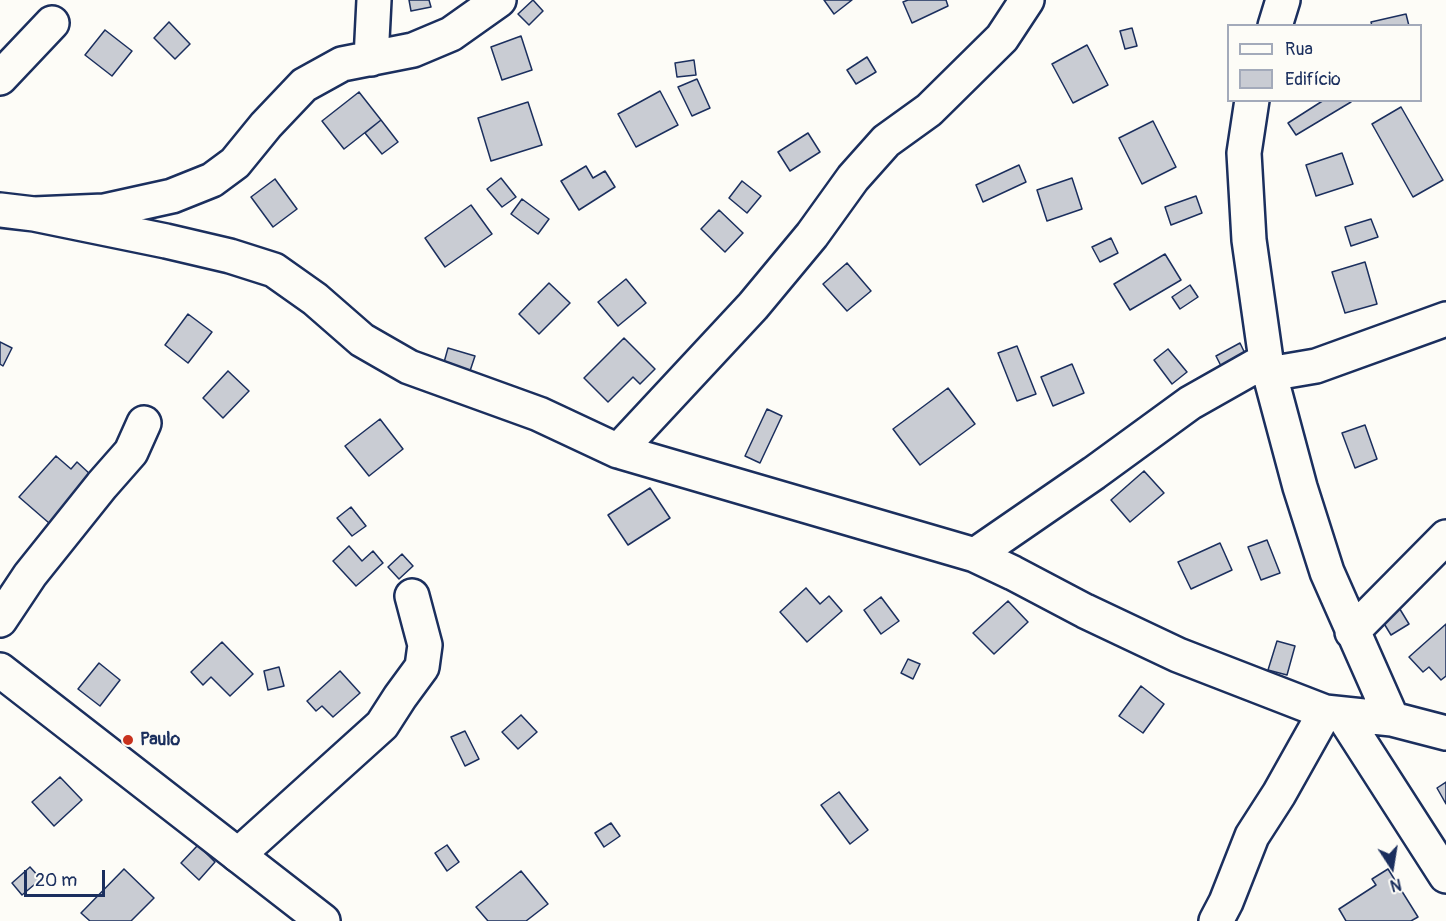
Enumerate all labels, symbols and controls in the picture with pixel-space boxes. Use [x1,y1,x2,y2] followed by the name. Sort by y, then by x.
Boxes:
[1227,24,1422,102] legend
[1285,38,1313,61] text: Rua
[1285,68,1341,91] text: Edifício
[140,729,180,751] place label: Paulo
[121,733,135,747] marker: Paulo
[1362,837,1422,897] north arrow
[27,858,108,896] scale bar
[35,869,77,892] text: 20 m
[1388,874,1403,896] text: N

